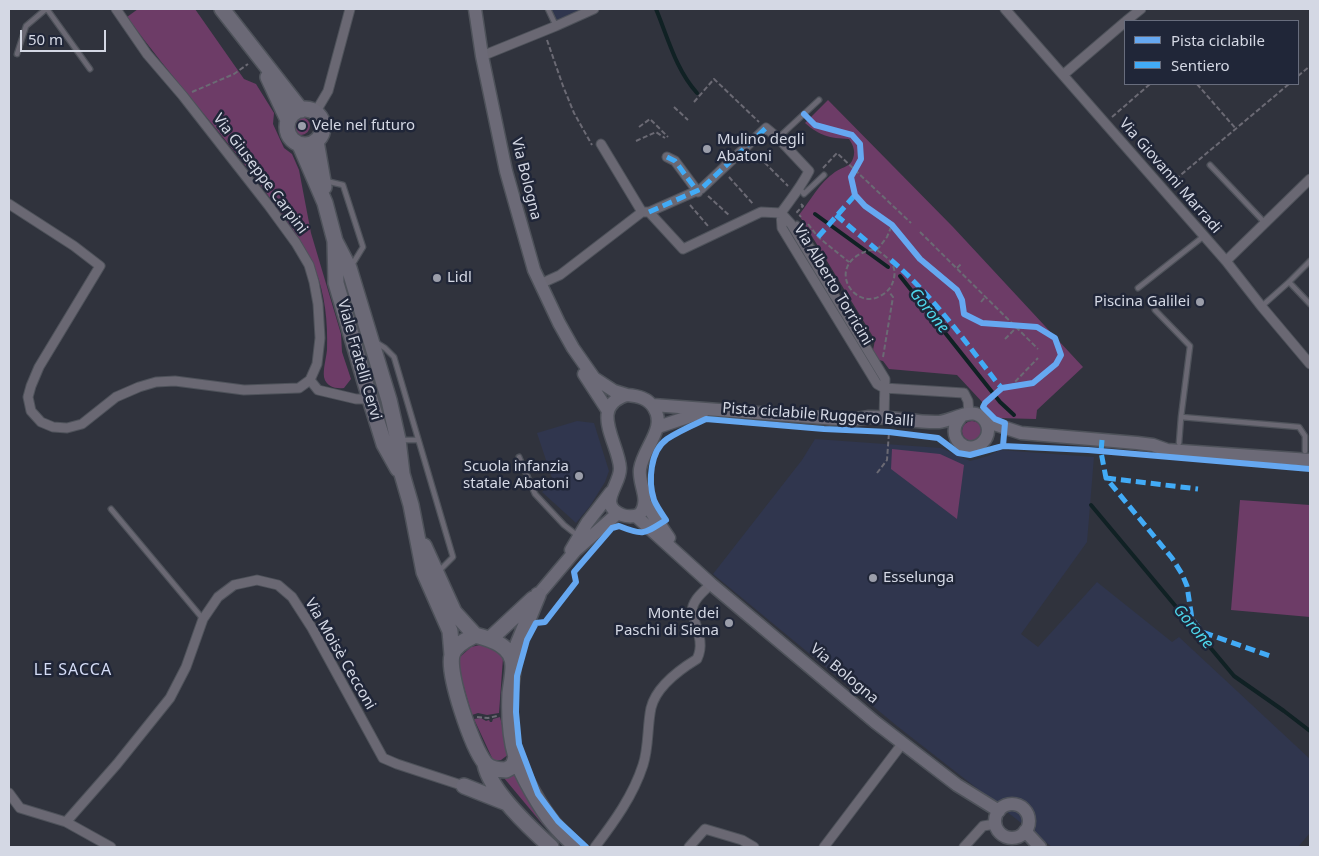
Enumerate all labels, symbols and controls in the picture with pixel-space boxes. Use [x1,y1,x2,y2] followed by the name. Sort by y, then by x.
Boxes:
[22,20,109,52] scale bar
[1124,20,1299,85] legend
[28,29,63,49] text: 50 m
[1171,30,1265,50] text: Pista ciclabile
[1171,55,1230,75] text: Sentiero
[209,110,311,238] street label: Via Giuseppe Carpini
[1115,115,1225,237] street label: Via Giovanni Marradi
[312,117,415,135] place label: Vele nel futuro
[296,120,308,132] marker: Vele nel futuro
[717,131,805,166] place label: Mulino degli Abatoni
[507,136,545,222] street label: Via Bologna
[701,143,713,155] marker: Mulino degli Abatoni
[790,221,876,349] street label: Via Alberto Torricini
[447,269,472,287] place label: Lidl
[431,272,443,284] marker: Lidl
[905,285,953,337] water label: Gorone
[1094,293,1190,311] place label: Piscina Galilei
[1194,296,1206,308] marker: Piscina Galilei
[333,298,385,422] street label: Viale Fratelli Cervi
[722,399,914,431] street label: Pista ciclabile Ruggero Balli
[463,458,569,493] place label: Scuola infanzia statale Abatoni
[573,470,585,482] marker: Scuola infanzia statale Abatoni
[883,569,954,587] place label: Esselunga
[867,572,879,584] marker: Esselunga
[301,595,379,713] street label: Via Moisè Cecconi
[1169,601,1217,653] water label: Gorone
[615,605,719,640] place label: Monte dei Paschi di Siena
[723,617,735,629] marker: Monte dei Paschi di Siena
[806,640,882,708] street label: Via Bologna
[33,660,113,680] district label: LE SACCA

